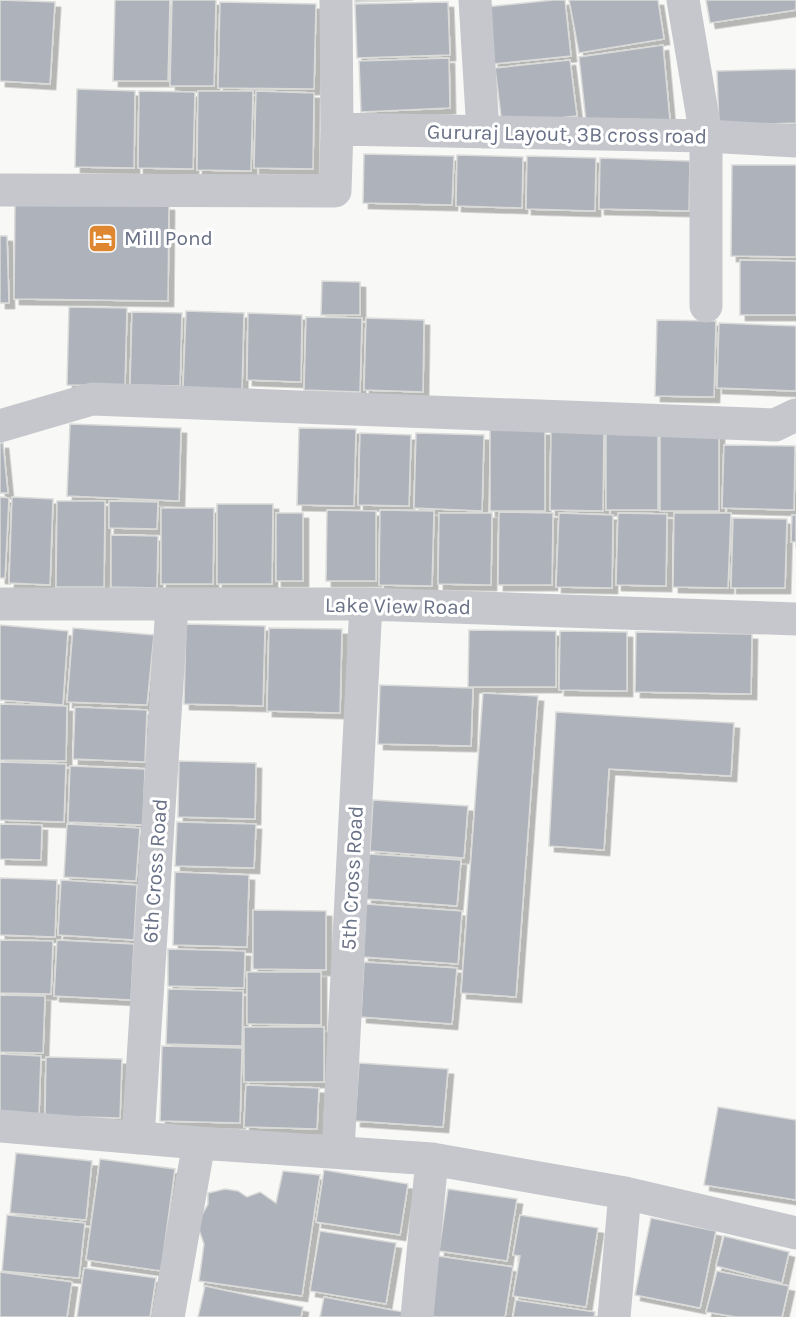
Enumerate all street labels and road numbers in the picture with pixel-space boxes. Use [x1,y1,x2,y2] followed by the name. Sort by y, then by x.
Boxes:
[427,120,707,148] street label: Gururaj Layout, 3B cross road
[325,593,471,619] street label: Lake View Road
[138,798,172,944] street label: 6th Cross Road
[336,805,368,951] street label: 5th Cross Road

